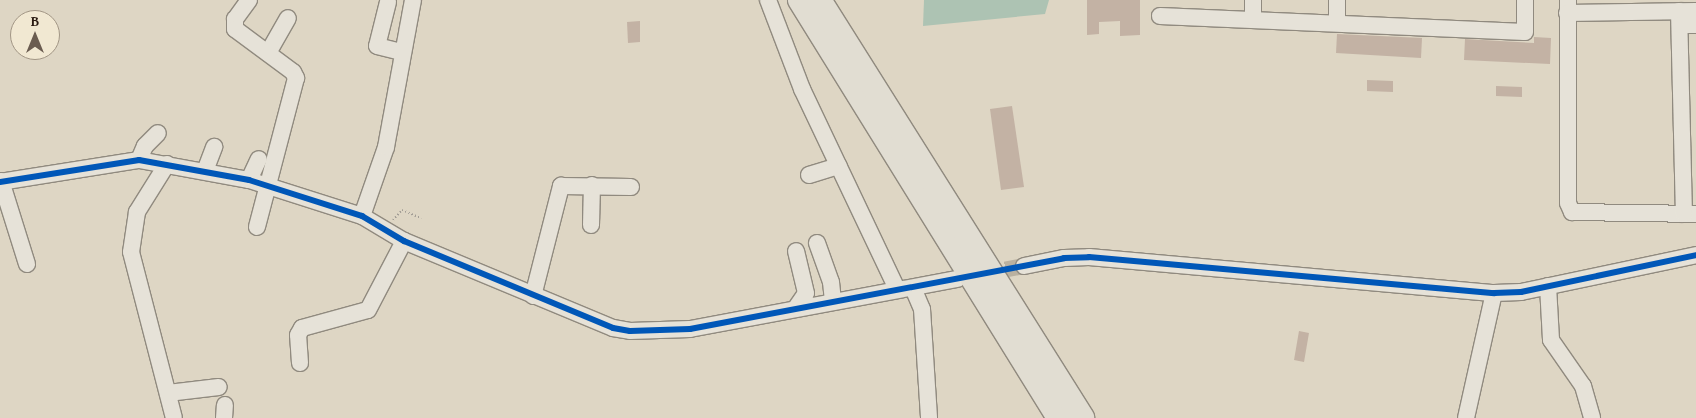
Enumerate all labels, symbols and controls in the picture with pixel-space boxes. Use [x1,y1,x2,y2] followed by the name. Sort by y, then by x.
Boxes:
[10,10,60,60] north arrow
[31,11,39,31] text: B

